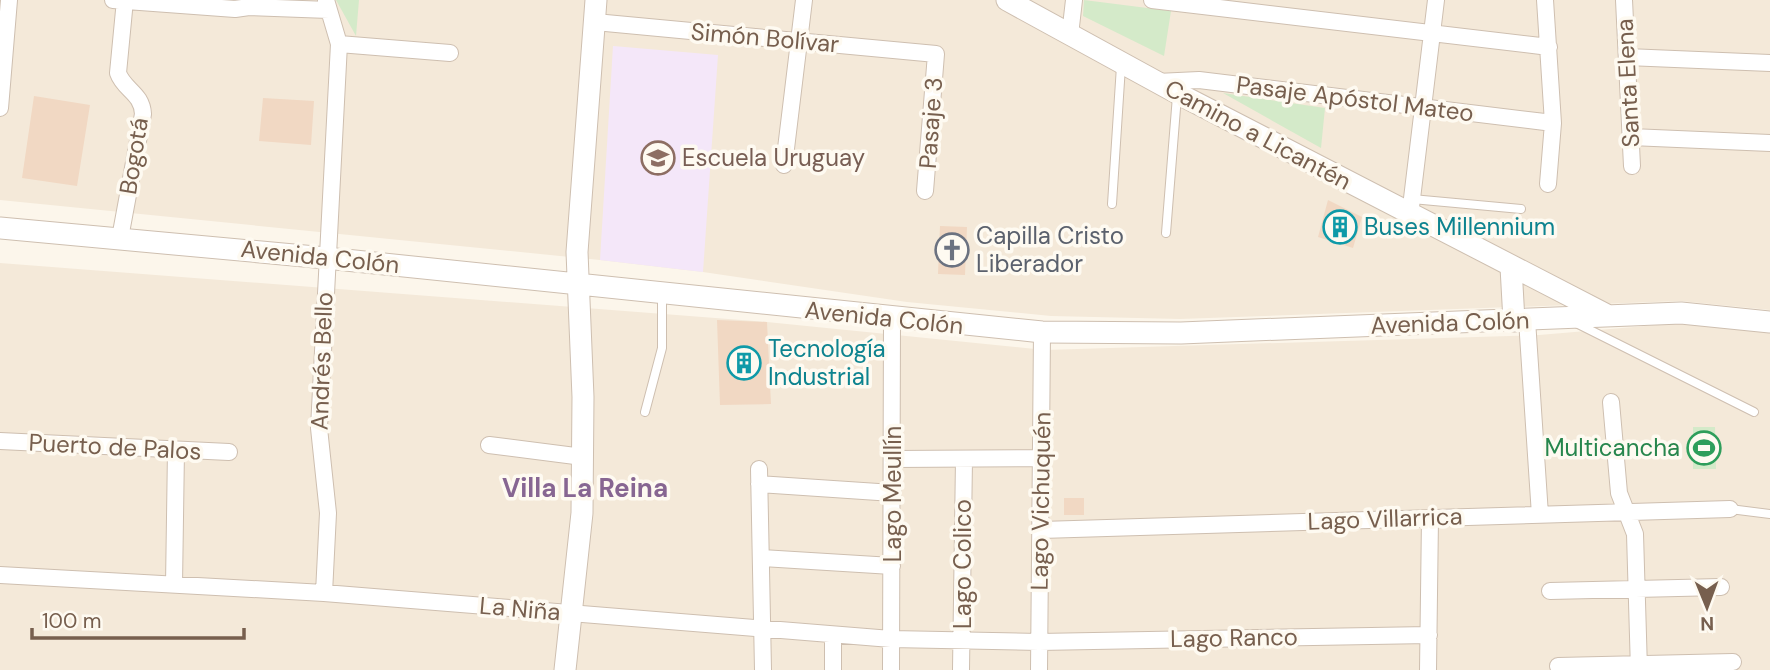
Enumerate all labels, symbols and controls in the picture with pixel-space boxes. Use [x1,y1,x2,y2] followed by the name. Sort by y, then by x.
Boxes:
[690,16,841,59] street label: Simón Bolívar
[1609,18,1646,148] street label: Santa Elena
[1235,69,1476,128] street label: Pasaje Apóstol Mateo
[1160,72,1357,197] street label: Camino a Licantén
[912,76,949,170] street label: Pasaje 3
[112,115,155,197] street label: Bogotá
[639,139,677,177] school or university icon: Escuela Uruguay
[682,142,865,173] place label: Escuela Uruguay
[1321,208,1359,246] building icon: Buses Millennium
[1364,211,1555,242] place label: Buses Millennium
[976,220,1124,279] place label: Capilla Cristo Liberador
[933,231,971,269] church icon: Capilla Cristo Liberador
[239,233,401,280] street label: Avenida Colón
[304,291,339,431] street label: Andrés Bello
[803,294,965,341] street label: Avenida Colón
[1370,304,1530,341] street label: Avenida Colón
[768,333,886,392] place label: Tecnología Industrial
[725,344,763,382] building icon: Tecnología Industrial
[1023,411,1058,591] street label: Lago Vichuquén
[28,426,202,467] street label: Puerto de Palos
[877,426,908,562] street label: Lago Meullín
[1685,429,1723,467] sports icon: Multicancha
[1544,432,1680,463] place label: Multicancha
[502,471,668,505] district label: Villa La Reina
[947,499,978,629] street label: Lago Colico
[1307,500,1463,537] street label: Lago Villarrica
[1672,572,1742,642] north arrow
[478,590,562,627] street label: La Niña
[32,596,243,640] scale bar
[42,607,102,635] text: 100 m
[1700,611,1714,636] text: N
[1170,621,1298,654] street label: Lago Ranco

